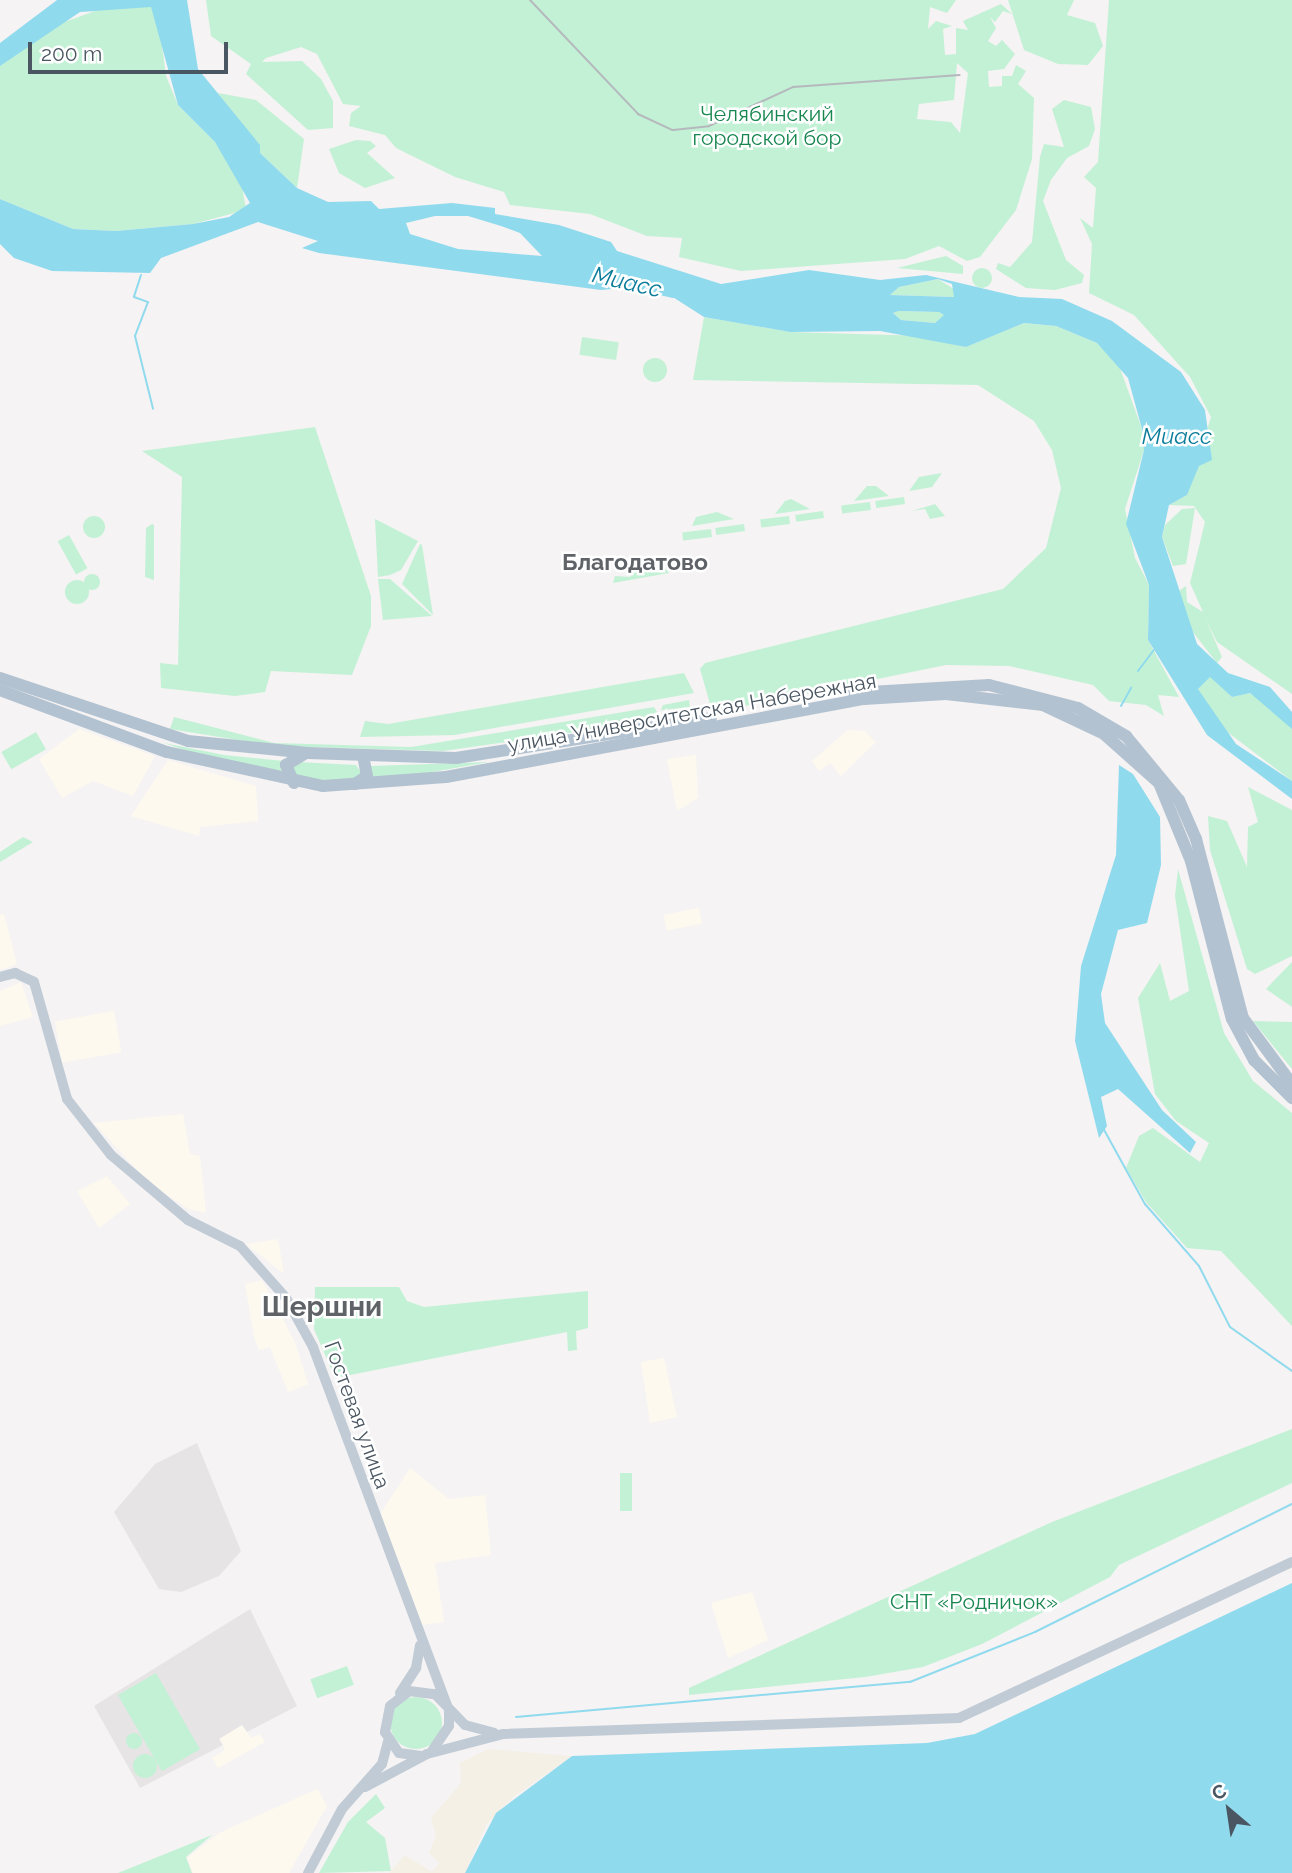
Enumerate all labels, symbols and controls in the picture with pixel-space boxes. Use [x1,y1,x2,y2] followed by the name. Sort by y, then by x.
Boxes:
[32,28,231,72] scale bar
[41,41,102,66] text: 200 m
[692,101,842,151] park label: Челябинский городской бор
[590,261,664,303] water label: Миасс
[1142,422,1212,450] water label: Миасс
[562,548,708,576] district label: Благодатово
[506,668,878,758] street label: улица Университетская Набережная
[262,1290,382,1324] district label: Шершни
[319,1338,395,1492] street label: Гостевая улица
[890,1589,1058,1615] park label: СНТ «Родничок»
[1194,1775,1264,1845] north arrow
[1208,1779,1230,1804] text: С

